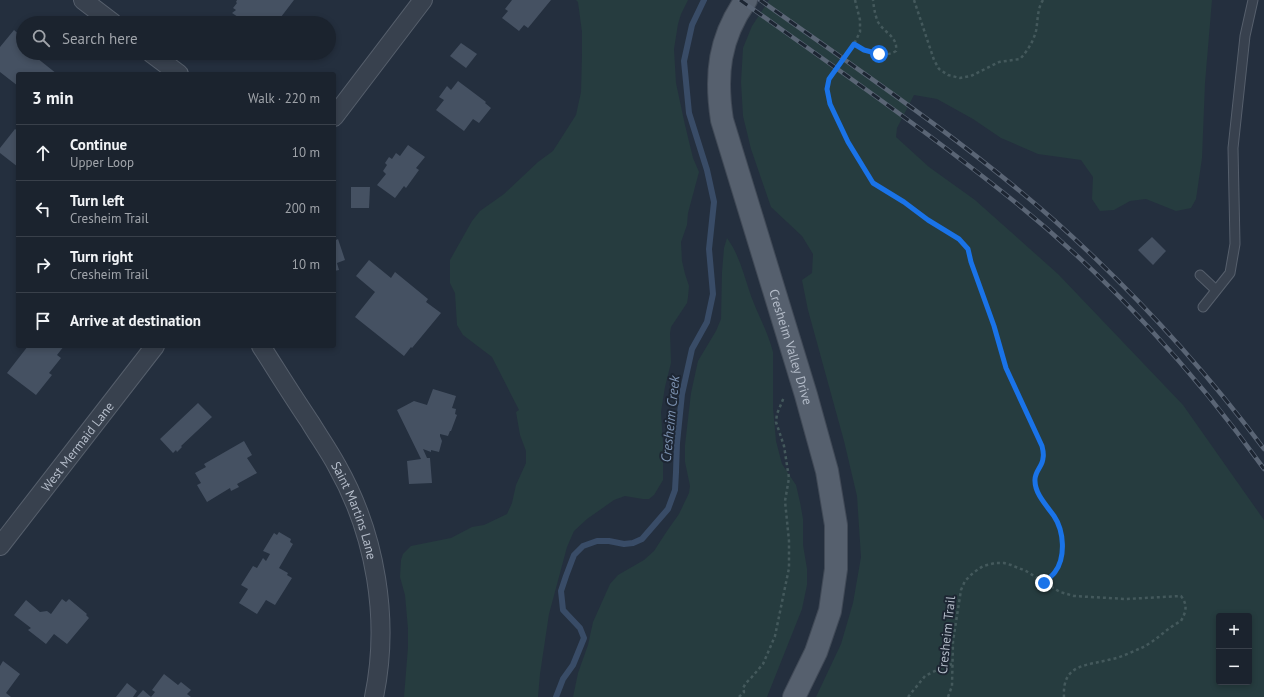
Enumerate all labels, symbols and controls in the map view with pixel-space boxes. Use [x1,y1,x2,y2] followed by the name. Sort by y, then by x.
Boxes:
[16,16,336,60] search box
[30,27,52,49] icon: search
[62,29,138,48] text: Search here
[870,45,888,63] route start
[32,87,73,109] text: 3 min
[248,90,320,107] text: Walk · 220 m
[70,135,127,154] text: Continue
[32,142,54,164] icon: ahead
[292,144,320,161] text: 10 m
[70,154,134,171] text: Upper Loop
[70,191,124,210] text: Turn left
[32,198,54,220] icon: left
[285,200,320,217] text: 200 m
[70,210,149,227] text: Cresheim Trail
[70,247,133,266] text: Turn right
[32,254,54,276] icon: right
[292,256,320,273] text: 10 m
[70,266,149,283] text: Cresheim Trail
[765,287,816,407] street label: Cresheim Valley Drive
[32,310,54,332] icon: arrive
[70,311,201,330] text: Arrive at destination
[657,374,684,463] water label: Cresheim Creek
[37,398,118,495] street label: West Mermaid Lane
[327,459,380,561] street label: Saint Martins Lane
[1035,574,1053,592] route end
[934,595,959,675] street label: Cresheim Trail
[1216,613,1252,685] map controls
[1216,613,1252,649] button: +
[1216,649,1252,685] button: −

